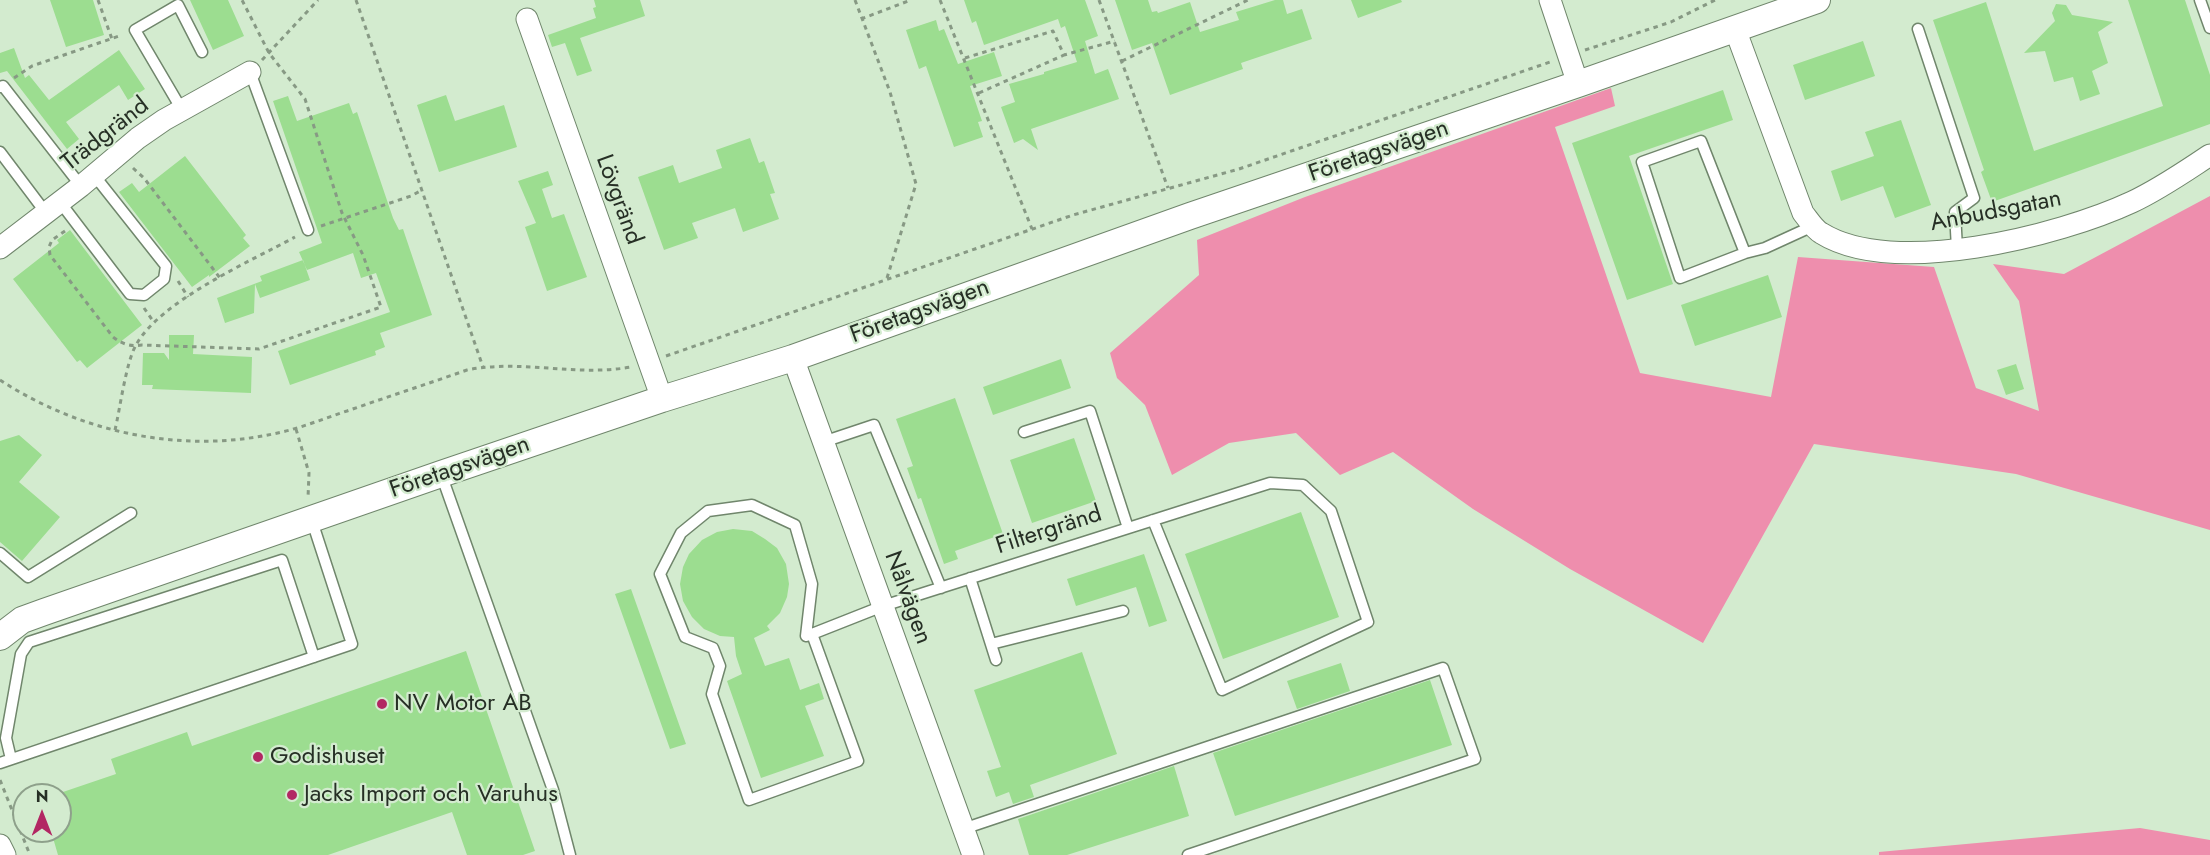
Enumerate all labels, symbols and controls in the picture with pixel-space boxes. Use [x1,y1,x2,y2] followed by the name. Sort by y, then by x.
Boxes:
[57,92,155,178] street label: Trädgränd
[1305,115,1453,189] street label: Företagsvägen
[588,151,648,249] street label: Lövgränd
[1928,185,2064,239] street label: Anbudsgatan
[846,274,994,350] street label: Företagsvägen
[386,431,534,505] street label: Företagsvägen
[992,500,1106,562] street label: Filtergränd
[877,548,937,648] street label: Nålvägen
[394,690,532,718] place label: NV Motor AB
[375,697,389,711] marker: NV Motor AB
[270,743,384,771] place label: Godishuset
[251,750,265,764] marker: Godishuset
[304,781,558,809] place label: Jacks Import och Varuhus
[12,783,72,843] north arrow
[36,785,48,808] text: N
[285,788,299,802] marker: Jacks Import och Varuhus

